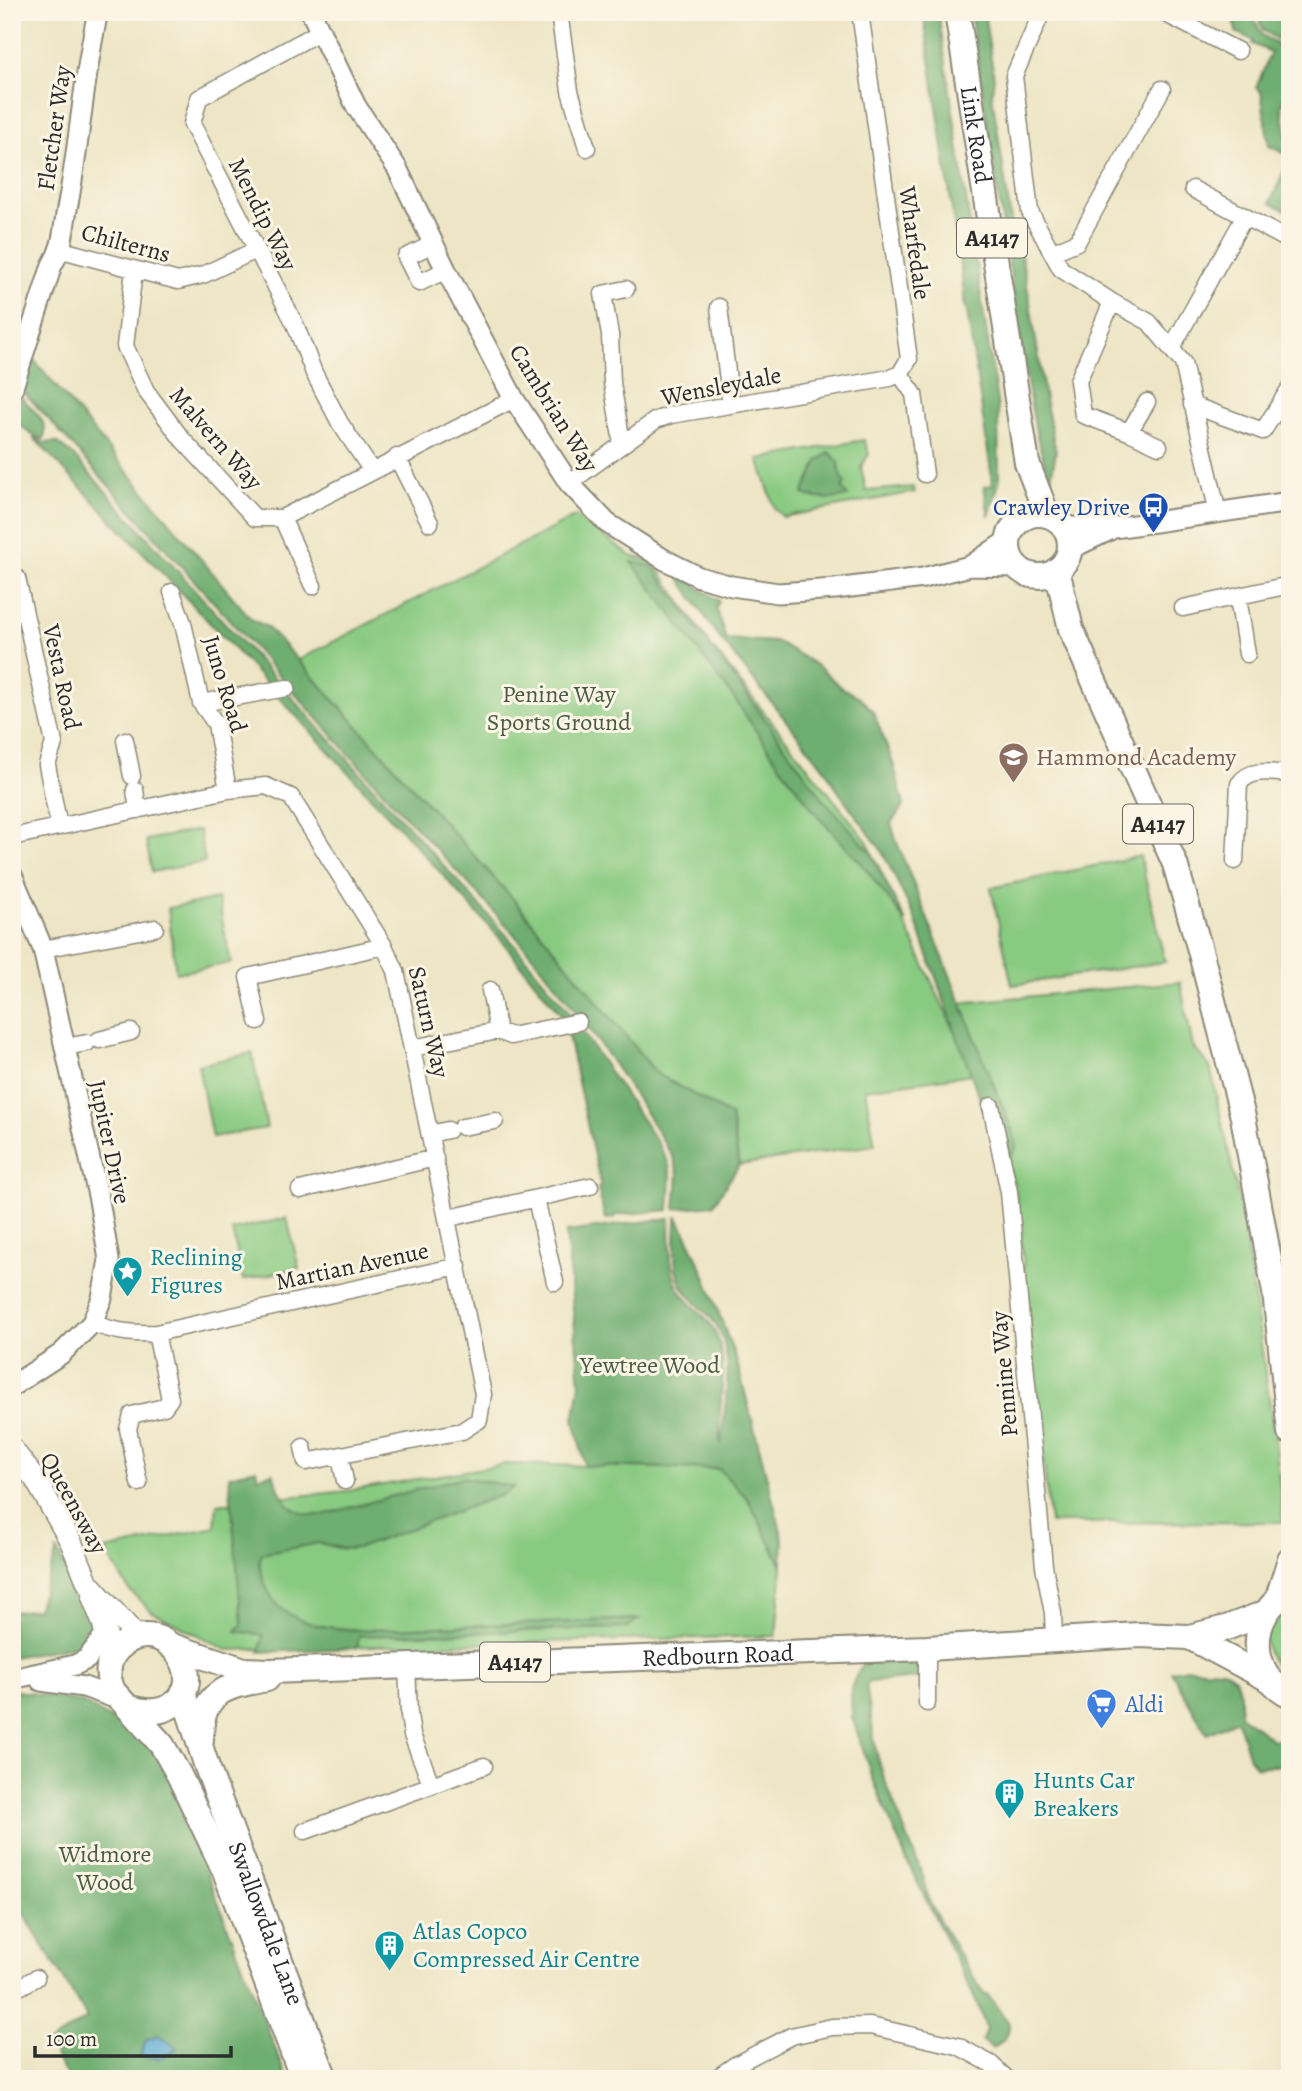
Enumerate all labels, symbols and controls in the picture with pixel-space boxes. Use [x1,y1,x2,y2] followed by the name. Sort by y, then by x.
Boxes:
[29,63,79,193] street label: Fletcher Way
[953,83,999,186] street label: Link Road
[221,152,305,276] street label: Mendip Way
[891,183,939,302] street label: Wharfedale
[78,216,174,270] street label: Chilterns
[957,218,1027,258] road number: A4147
[502,338,606,478] street label: Cambrian Way
[657,359,784,414] street label: Wensleydale
[162,380,270,497] street label: Malvern Way
[1136,490,1170,534] bus stop icon: Crawley Drive
[993,491,1130,523] place label: Crawley Drive
[35,620,89,733] street label: Vesta Road
[195,632,255,737] street label: Juno Road
[487,678,631,738] park label: Penine Way Sports Ground
[996,740,1030,784] school or university icon: Hammond Academy
[1036,741,1236,773] place label: Hammond Academy
[1123,804,1193,844] road number: A4147
[401,963,457,1081] street label: Saturn Way
[81,1077,139,1207] street label: Jupiter Drive
[273,1234,431,1298] street label: Martian Avenue
[150,1241,243,1301] place label: Reclining Figures
[110,1254,144,1298] place icon: Reclining Figures
[983,1309,1025,1438] street label: Pennine Way
[579,1349,720,1381] park label: Yewtree Wood
[33,1446,115,1560] street label: Queensway
[641,1637,794,1674] street label: Redbourn Road
[480,1642,550,1681] road number: A4147
[1085,1687,1119,1731] supermarket icon: Aldi
[1124,1688,1164,1720] place label: Aldi
[1033,1764,1135,1824] place label: Hunts Car Breakers
[993,1777,1027,1821] building icon: Hunts Car Breakers
[221,1837,312,2010] street label: Swallowdale Lane
[58,1838,151,1898] park label: Widmore Wood
[412,1915,640,1975] place label: Atlas Copco Compressed Air Centre
[373,1928,407,1972] building icon: Atlas Copco Compressed Air Centre
[35,2014,231,2058] scale bar
[46,2025,97,2053] text: 100 m

